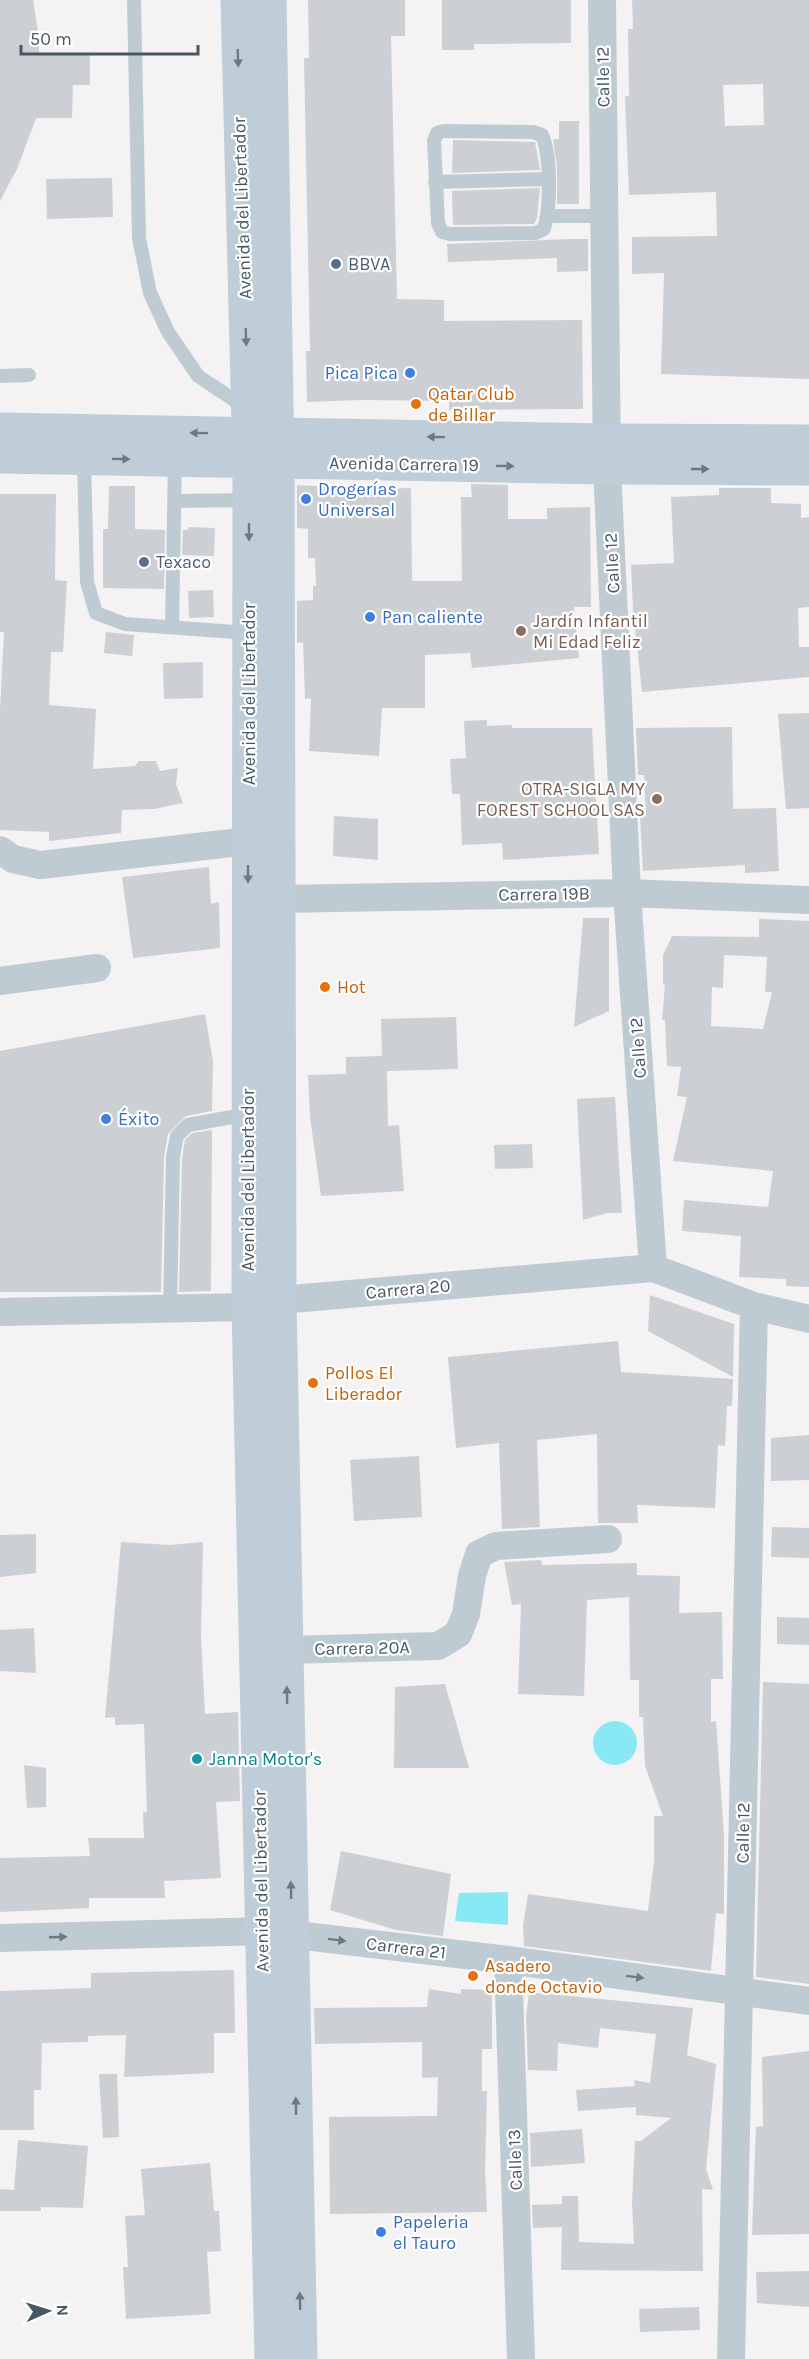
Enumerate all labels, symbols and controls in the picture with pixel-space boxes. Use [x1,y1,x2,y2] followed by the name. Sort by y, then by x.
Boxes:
[21,18,198,56] scale bar
[30,28,72,50] text: 50 m
[591,46,615,108] street label: Calle 12
[233,49,243,68] one-way arrow
[228,116,256,300] street label: Avenida del Libertador
[348,253,390,275] place label: BBVA
[329,257,343,271] marker: BBVA
[241,328,251,347] one-way arrow
[325,362,398,384] place label: Pica Pica
[403,366,417,380] marker: Pica Pica
[428,383,515,426] place label: Qatar Club de Billar
[409,397,423,411] marker: Qatar Club de Billar
[189,428,208,438] one-way arrow
[426,432,445,442] one-way arrow
[329,452,479,476] street label: Avenida Carrera 19
[112,454,131,464] one-way arrow
[496,461,515,471] one-way arrow
[691,464,710,474] one-way arrow
[318,478,397,521] place label: Drogerías Universal
[299,492,313,506] marker: Drogerías Universal
[244,523,254,542] one-way arrow
[599,532,625,594] street label: Calle 12
[156,551,211,573] place label: Texaco
[137,555,151,569] marker: Texaco
[238,602,260,785] street label: Avenida del Libertador
[382,606,483,628] place label: Pan caliente
[363,610,377,624] marker: Pan caliente
[533,610,648,653] place label: Jardín Infantil Mi Edad Feliz
[514,624,528,638] marker: Jardín Infantil Mi Edad Feliz
[477,778,645,821] place label: OTRA-SIGLA MY FOREST SCHOOL SAS
[650,792,664,806] marker: OTRA-SIGLA MY FOREST SCHOOL SAS
[244,865,253,884] one-way arrow
[498,882,590,906] street label: Carrera 19B
[337,976,366,998] place label: Hot
[318,980,332,994] marker: Hot
[625,1017,651,1079] street label: Calle 12
[237,1088,259,1271] street label: Avenida del Libertador
[118,1107,159,1130] place label: Éxito
[99,1112,113,1126] marker: Éxito
[365,1274,451,1304] street label: Carrera 20
[325,1362,403,1405] place label: Pollos El Liberador
[306,1376,320,1390] marker: Pollos El Liberador
[314,1636,410,1660] street label: Carrera 20A
[282,1685,292,1704] one-way arrow
[209,1748,322,1770] place label: Janna Motor's
[190,1752,204,1766] marker: Janna Motor's
[248,1789,274,1972] street label: Avenida del Libertador
[731,1802,755,1864] street label: Calle 12
[286,1880,296,1899] one-way arrow
[49,1932,68,1941] one-way arrow
[365,1932,447,1964] street label: Carrera 21
[327,1935,346,1944] one-way arrow
[485,1955,602,1998] place label: Asadero donde Octavio
[466,1969,480,1983] marker: Asadero donde Octavio
[625,1972,644,1981] one-way arrow
[291,2096,300,2115] one-way arrow
[503,2129,527,2191] street label: Calle 13
[393,2211,469,2254] place label: Papeleria el Tauro
[374,2225,388,2239] marker: Papeleria el Tauro
[18,2281,78,2341] north arrow
[295,2291,304,2310] one-way arrow
[53,2304,72,2316] text: N

